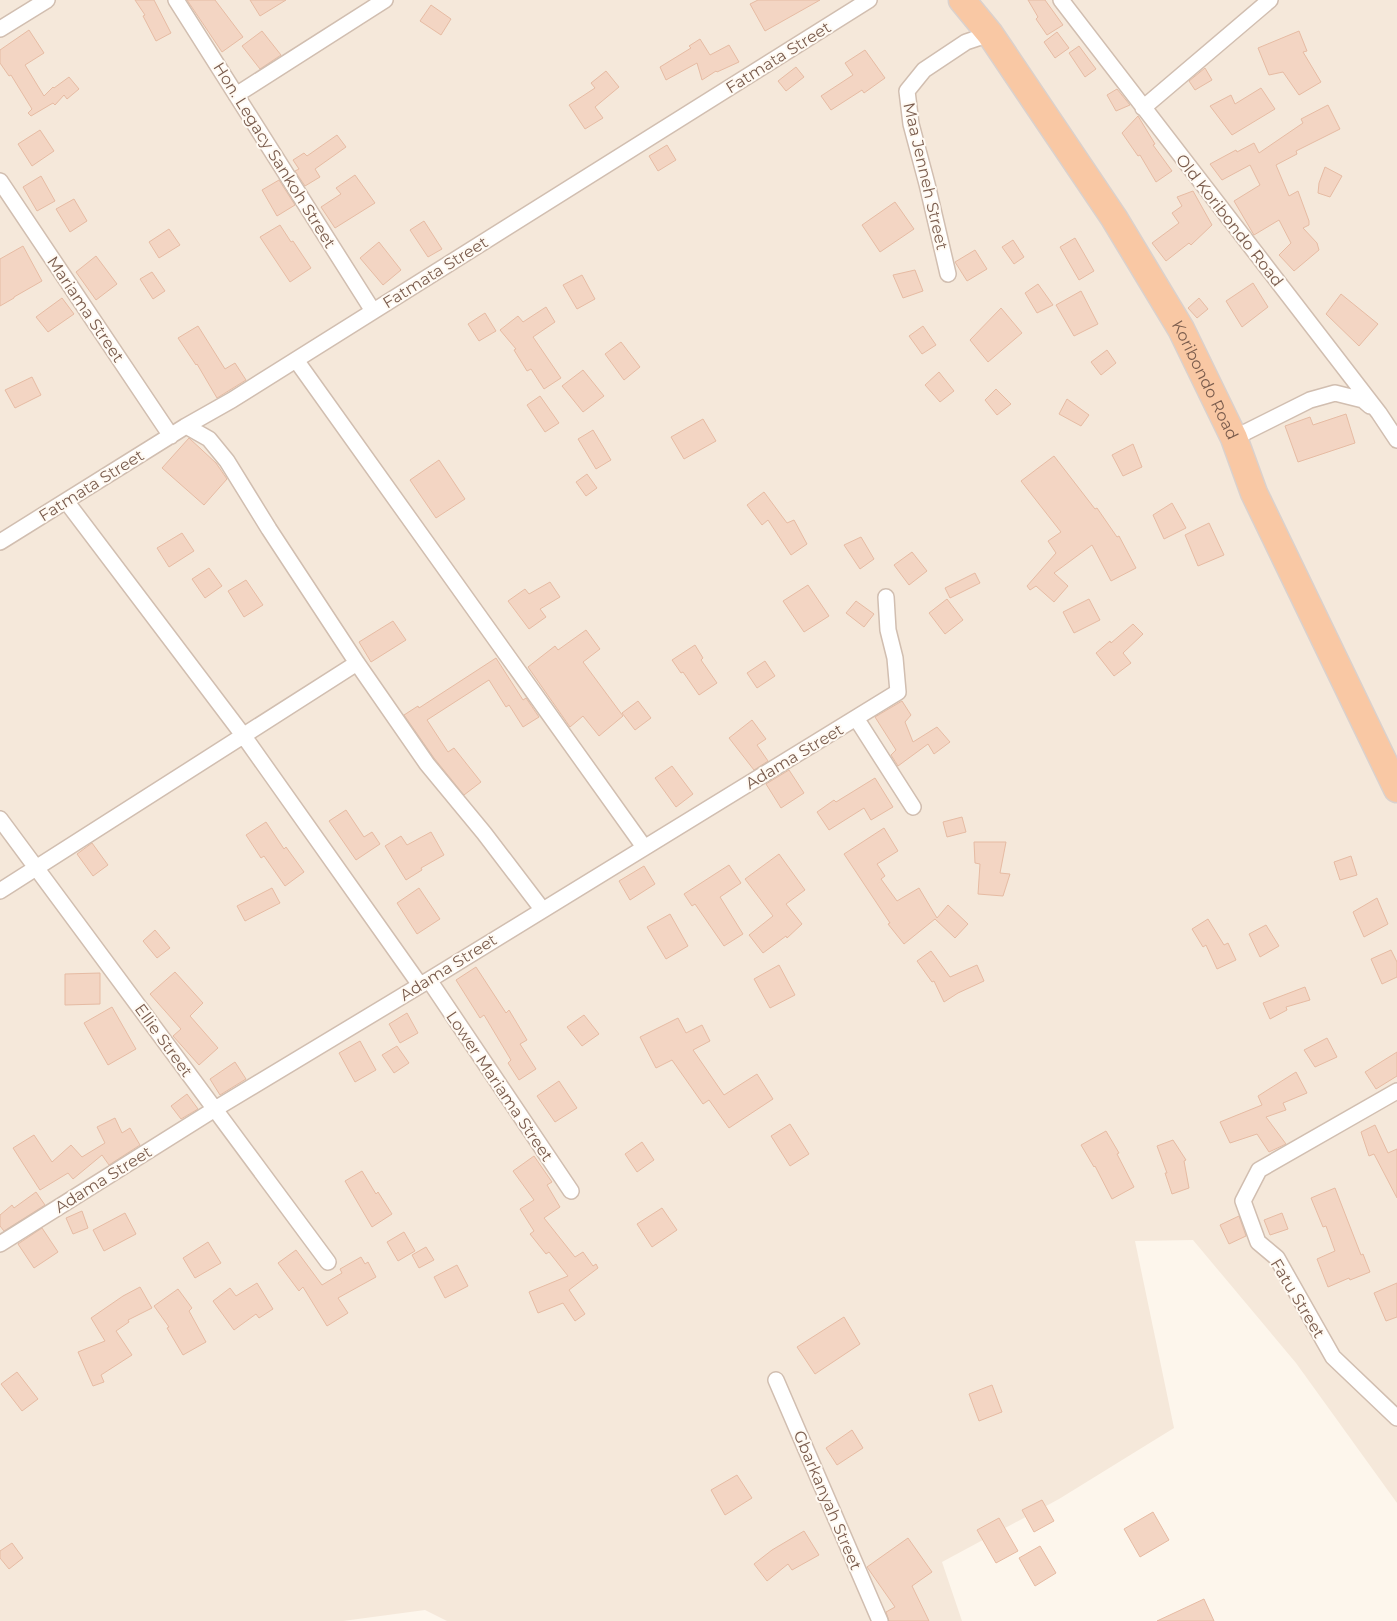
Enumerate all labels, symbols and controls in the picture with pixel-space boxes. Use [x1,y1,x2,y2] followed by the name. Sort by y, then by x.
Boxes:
[722,17,835,97] street label: Fatmata Street
[209,59,340,252] street label: Hon. Legacy Sankoh Street
[899,101,952,252] street label: Maa Jenneh Street
[1172,150,1287,290] street label: Old Koribondo Road
[379,232,492,312] street label: Fatmata Street
[43,253,128,366] street label: Mariama Street
[1168,317,1242,443] street label: Koribondo Road
[35,445,148,525] street label: Fatmata Street
[742,720,847,793] street label: Adama Street
[396,930,501,1005] street label: Adama Street
[131,1000,197,1081] street label: Ellie Street
[442,1008,557,1165] street label: Lower Mariama Street
[51,1142,156,1217] street label: Adama Street
[1266,1255,1329,1342] street label: Fatu Street
[790,1428,866,1573] street label: Gbarkanyah Street

